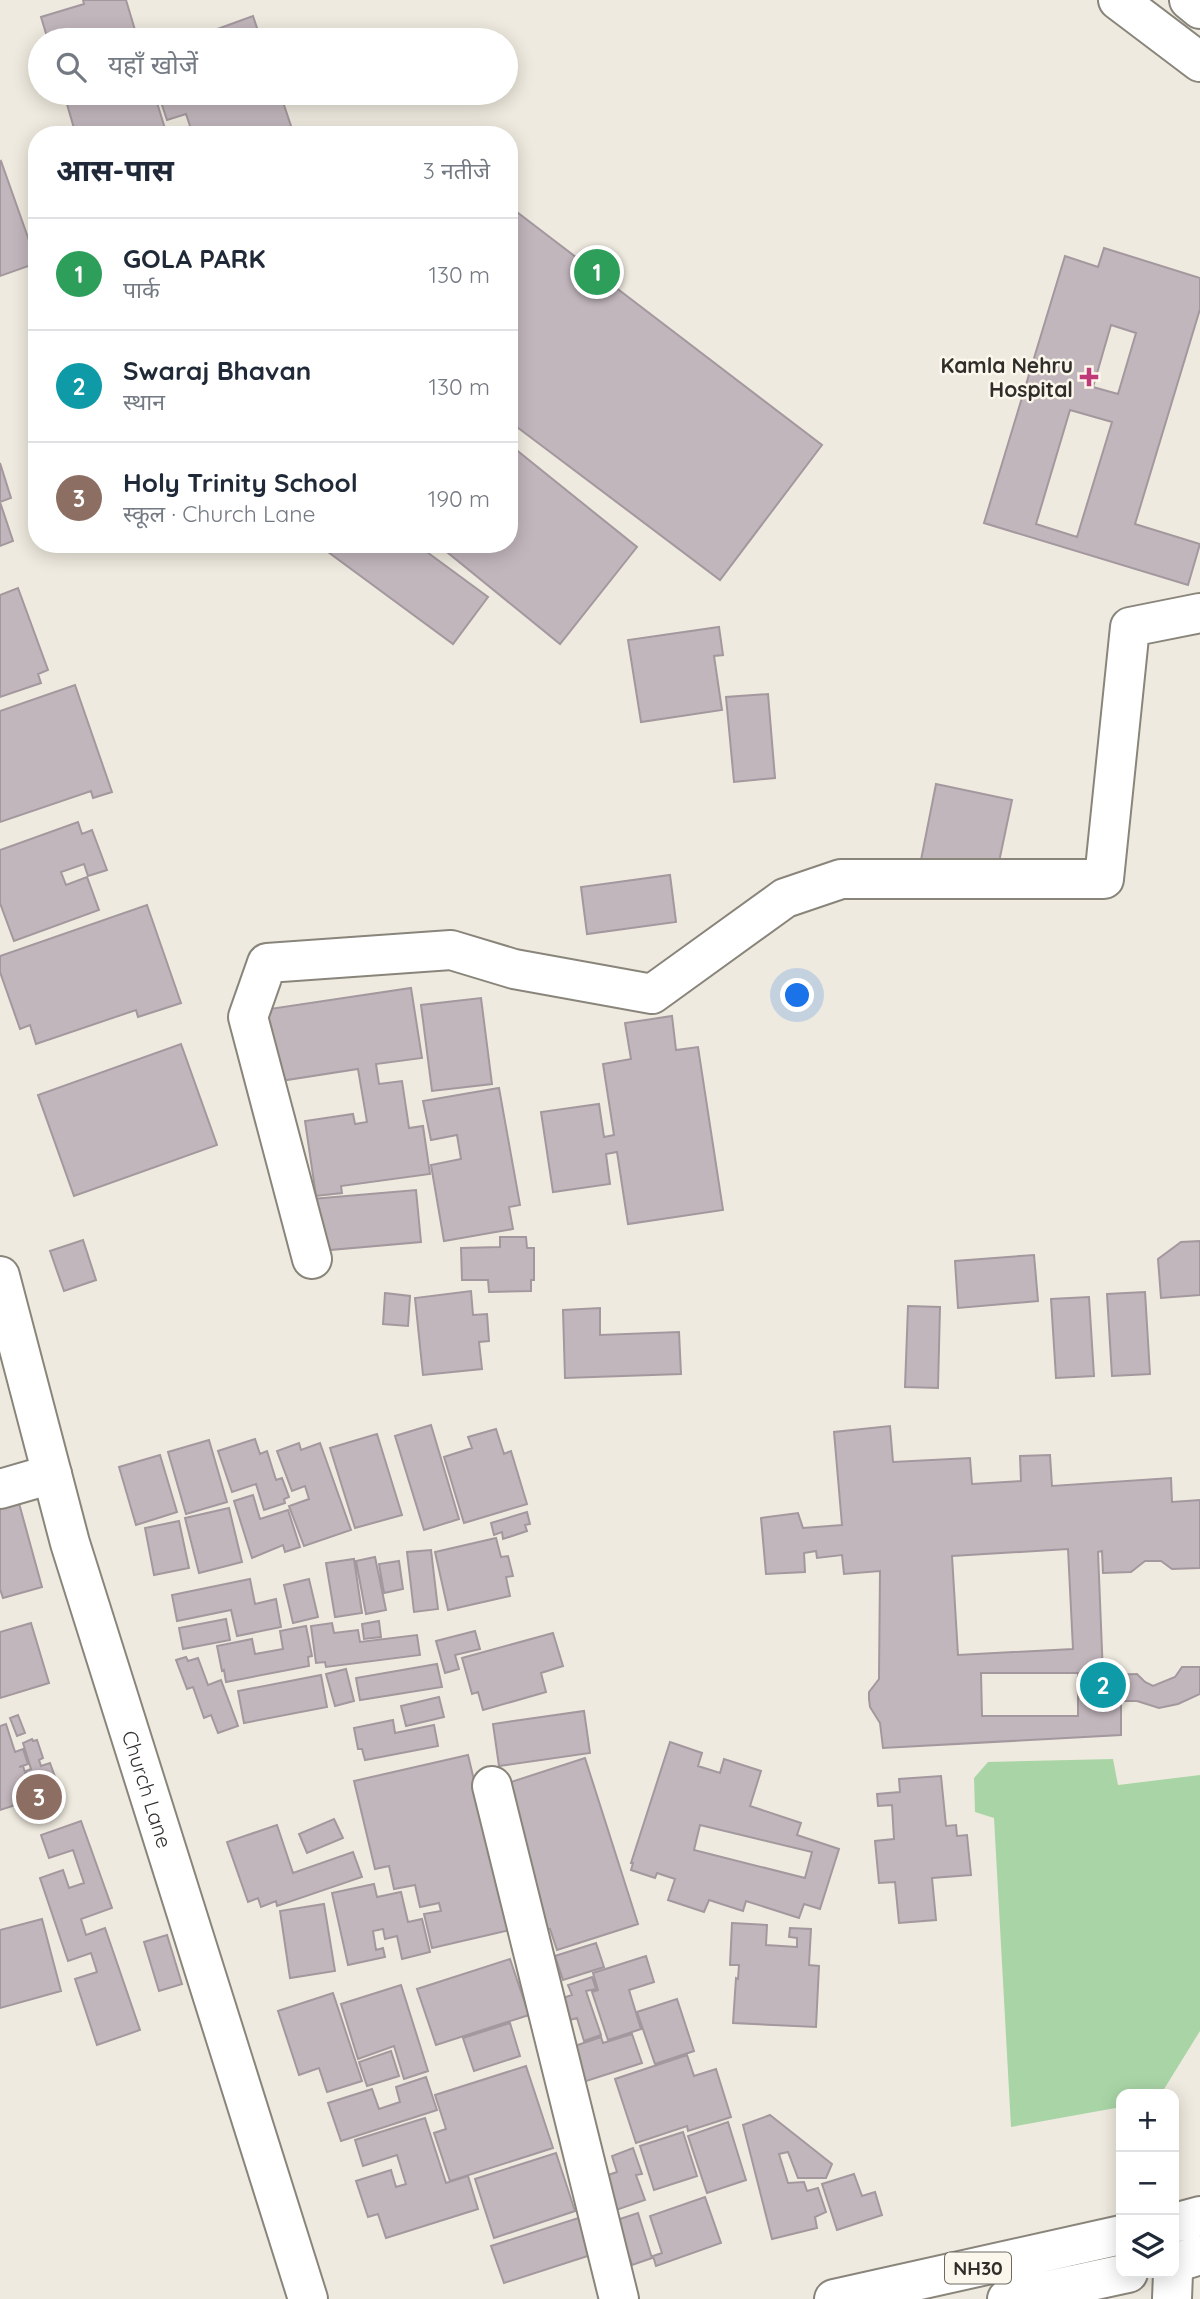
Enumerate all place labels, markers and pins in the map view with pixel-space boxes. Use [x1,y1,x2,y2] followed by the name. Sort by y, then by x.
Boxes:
[574,246,620,298] pin: 1
[940,352,1073,402] place label: Kamla Nehru Hospital
[1079,367,1099,387] marker: Kamla Nehru Hospital
[1080,1659,1126,1711] pin: 2
[16,1771,62,1823] pin: 3

